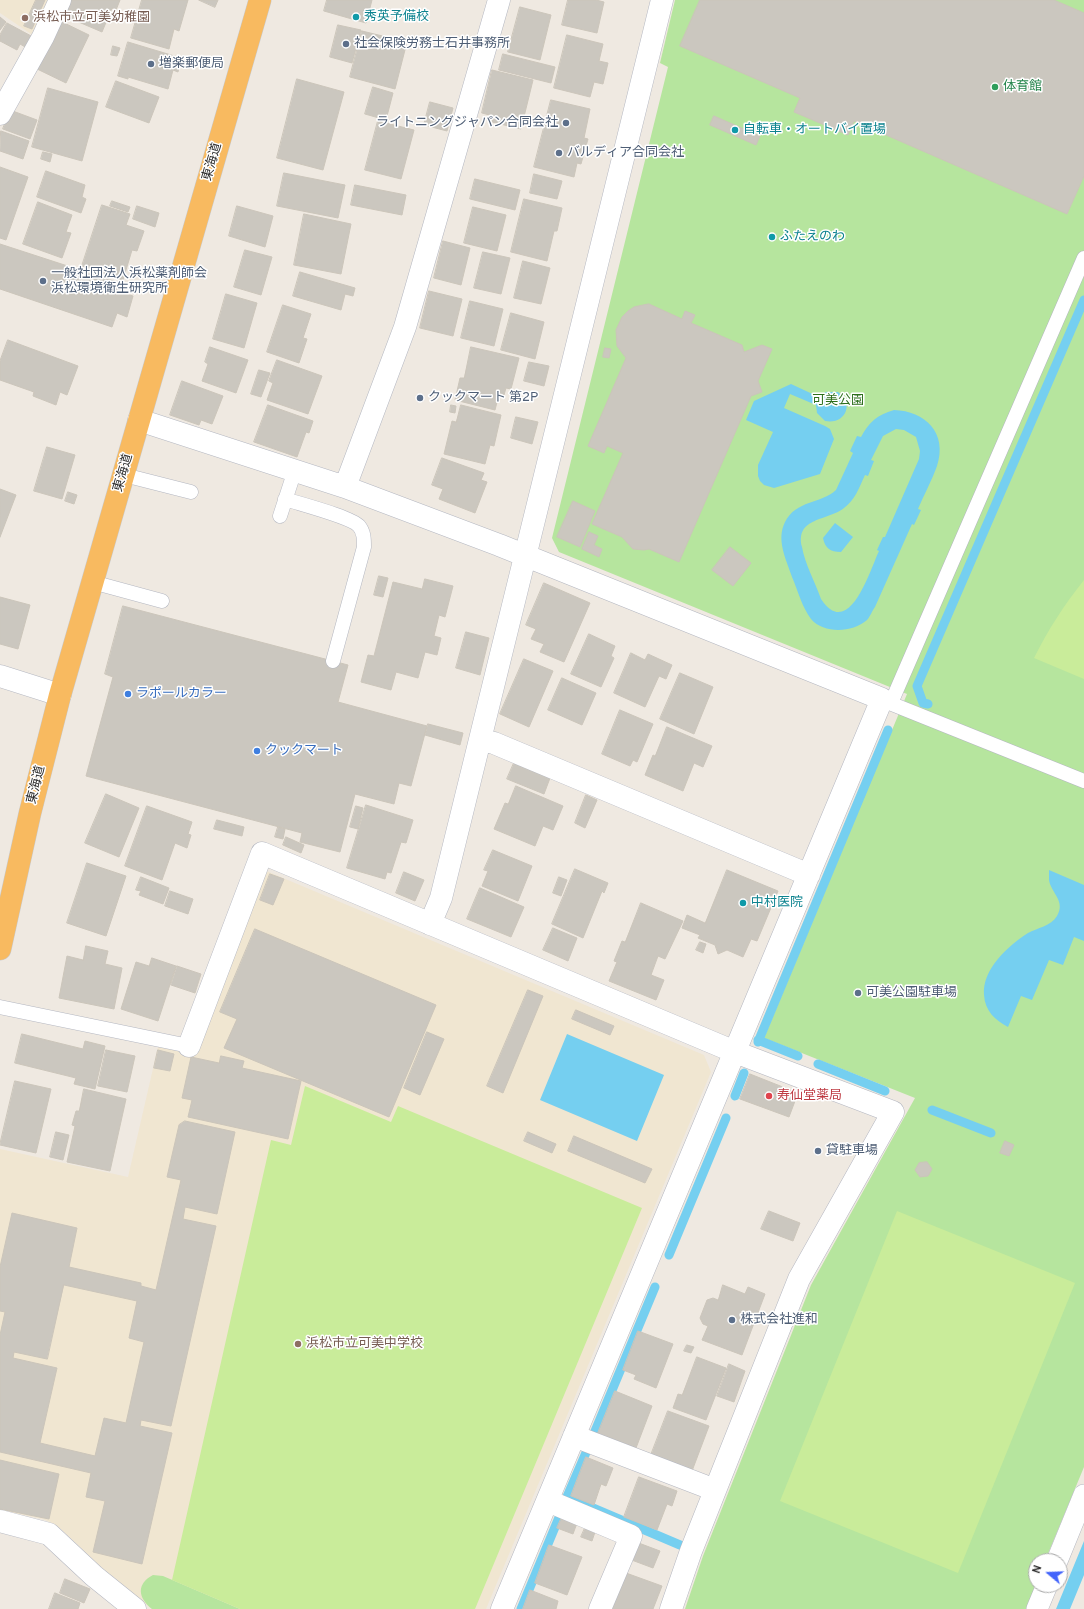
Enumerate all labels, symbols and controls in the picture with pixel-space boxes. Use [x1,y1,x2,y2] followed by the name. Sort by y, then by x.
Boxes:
[364,9,429,25] place label: 秀英予備校
[33,10,150,26] place label: 浜松市立可美幼稚園
[351,12,361,22] marker: 秀英予備校
[20,13,30,23] marker: 浜松市立可美幼稚園
[354,36,510,52] place label: 社会保険労務士石井事務所
[341,39,351,49] marker: 社会保険労務士石井事務所
[159,56,224,72] place label: 増楽郵便局
[146,59,156,69] marker: 増楽郵便局
[1003,79,1042,95] place label: 体育館
[990,82,1000,92] marker: 体育館
[376,115,558,131] place label: ライトニングジャパン合同会社
[561,118,571,128] marker: ライトニングジャパン合同会社
[743,122,886,138] place label: 自転車・オートバイ置場
[730,125,740,135] marker: 自転車・オートバイ置場
[200,141,226,183] street label: 東海道
[567,145,684,161] place label: バルディア合同会社
[554,148,564,158] marker: バルディア合同会社
[780,229,845,245] place label: ふたえのわ
[767,232,777,242] marker: ふたえのわ
[51,266,207,297] place label: 一般社団法人浜松薬剤師会 浜松環境衛生研究所
[38,276,48,286] marker: 一般社団法人浜松薬剤師会 浜松環境衛生研究所
[428,390,538,406] place label: クックマート 第2P
[415,393,425,403] marker: クックマート 第2P
[812,393,864,409] park label: 可美公園
[111,452,137,494] street label: 東海道
[136,686,227,702] place label: ラポールカラー
[123,689,133,699] marker: ラポールカラー
[265,743,343,759] place label: クックマート
[252,746,262,756] marker: クックマート
[25,764,49,806] street label: 東海道
[751,895,803,911] place label: 中村医院
[738,898,748,908] marker: 中村医院
[866,985,957,1001] place label: 可美公園駐車場
[853,988,863,998] marker: 可美公園駐車場
[777,1088,842,1104] place label: 寿仙堂薬局
[764,1091,774,1101] marker: 寿仙堂薬局
[826,1143,878,1159] place label: 貸駐車場
[813,1146,823,1156] marker: 貸駐車場
[740,1312,818,1328] place label: 株式会社進和
[727,1315,737,1325] marker: 株式会社進和
[306,1336,423,1352] place label: 浜松市立可美中学校
[293,1339,303,1349] marker: 浜松市立可美中学校
[1028,1553,1068,1593] north arrow
[1030,1563,1046,1575] text: N

